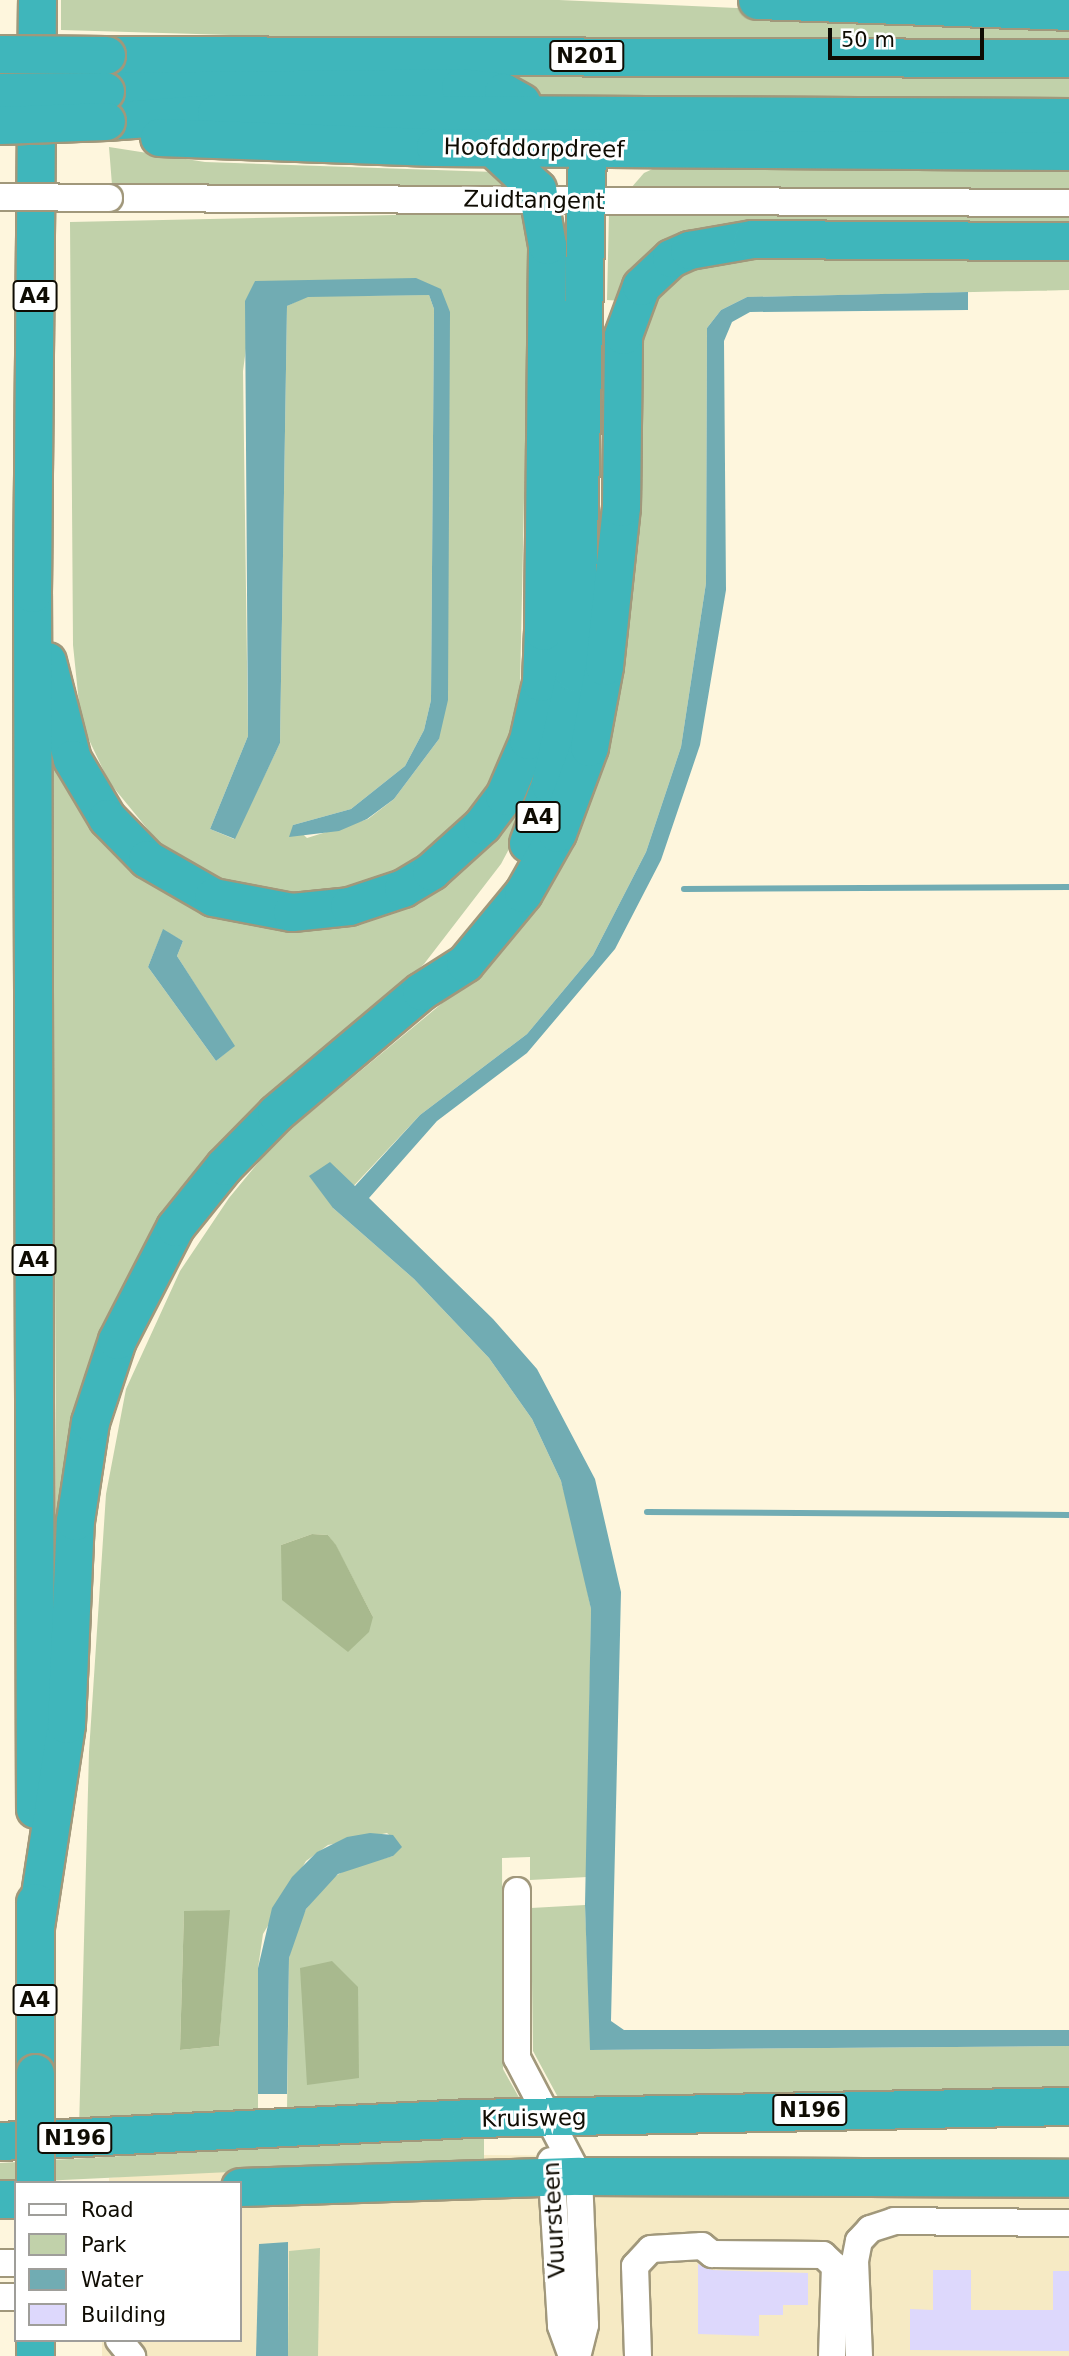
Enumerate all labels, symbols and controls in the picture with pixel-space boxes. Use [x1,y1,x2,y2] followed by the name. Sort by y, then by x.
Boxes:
[831,14,987,58] scale bar
[841,28,895,52] text: 50 m
[548,38,626,74] road number: N201
[443,133,625,163] street label: Hoofddorpdreef
[463,185,605,215] street label: Zuidtangent
[12,278,58,314] road number: A4
[515,800,561,834] road number: A4
[11,1242,57,1278] road number: A4
[12,1982,58,2018] road number: A4
[772,2092,848,2128] road number: N196
[481,2103,587,2133] street label: Kruisweg
[36,2120,114,2156] road number: N196
[537,2161,571,2279] street label: Vuursteen
[14,2181,242,2342] legend
[81,2198,134,2222] text: Road
[81,2233,126,2257] text: Park
[81,2268,143,2292] text: Water
[81,2303,166,2327] text: Building

